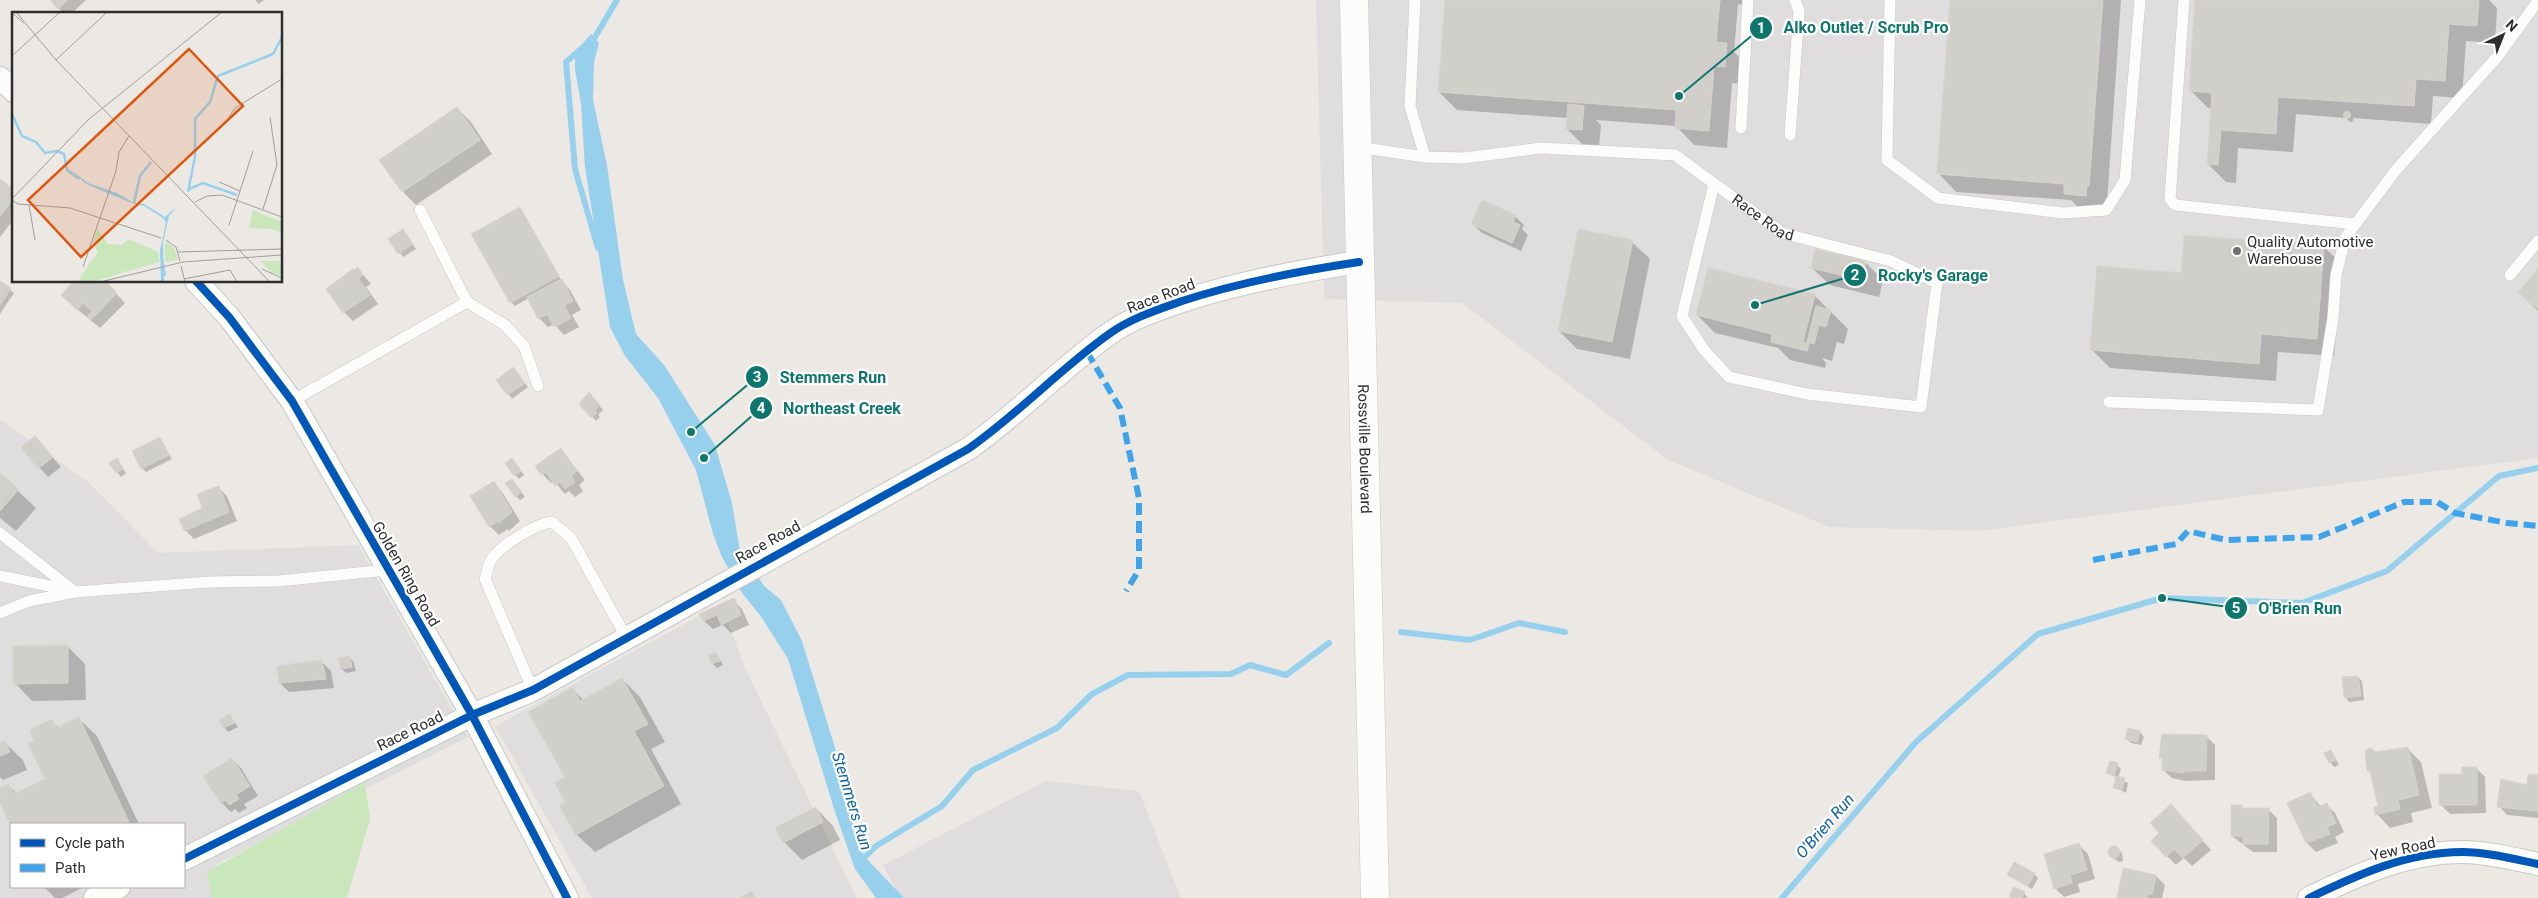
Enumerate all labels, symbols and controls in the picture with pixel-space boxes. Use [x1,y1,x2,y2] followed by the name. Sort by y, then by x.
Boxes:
[2478,10,2528,60] north arrow
[12,12,282,282] inset map
[1748,12,1959,43] callout: Alko Outlet / Scrub Pro
[2503,16,2521,35] text: N
[1783,18,1949,37] text: Alko Outlet / Scrub Pro
[1757,19,1765,37] text: 1
[1728,191,1796,245] street label: Race Road
[2247,233,2373,268] place label: Quality Automotive Warehouse
[2231,245,2243,257] marker: Quality Automotive Warehouse
[1843,259,1998,290] callout: Rocky's Garage
[1851,266,1860,284] text: 2
[1878,266,1988,285] text: Rocky's Garage
[1124,275,1198,317] street label: Race Road
[744,361,896,392] callout: Stemmers Run
[753,368,761,386] text: 3
[780,368,886,387] text: Stemmers Run
[1354,384,1375,514] street label: Rossville Boulevard
[748,393,911,424] callout: Northeast Creek
[757,399,766,417] text: 4
[783,399,901,418] text: Northeast Creek
[732,517,804,567] street label: Race Road
[369,518,443,630] street label: Golden Ring Road
[2224,593,2352,624] callout: O'Brien Run
[2232,599,2240,617] text: 5
[2258,599,2342,618] text: O'Brien Run
[374,707,446,755] street label: Race Road
[828,750,876,852] water label: Stemmers Run
[1792,790,1858,862] water label: O'Brien Run
[10,823,185,888] legend
[2369,833,2437,865] street label: Yew Road
[55,834,125,852] text: Cycle path
[55,859,86,877] text: Path

